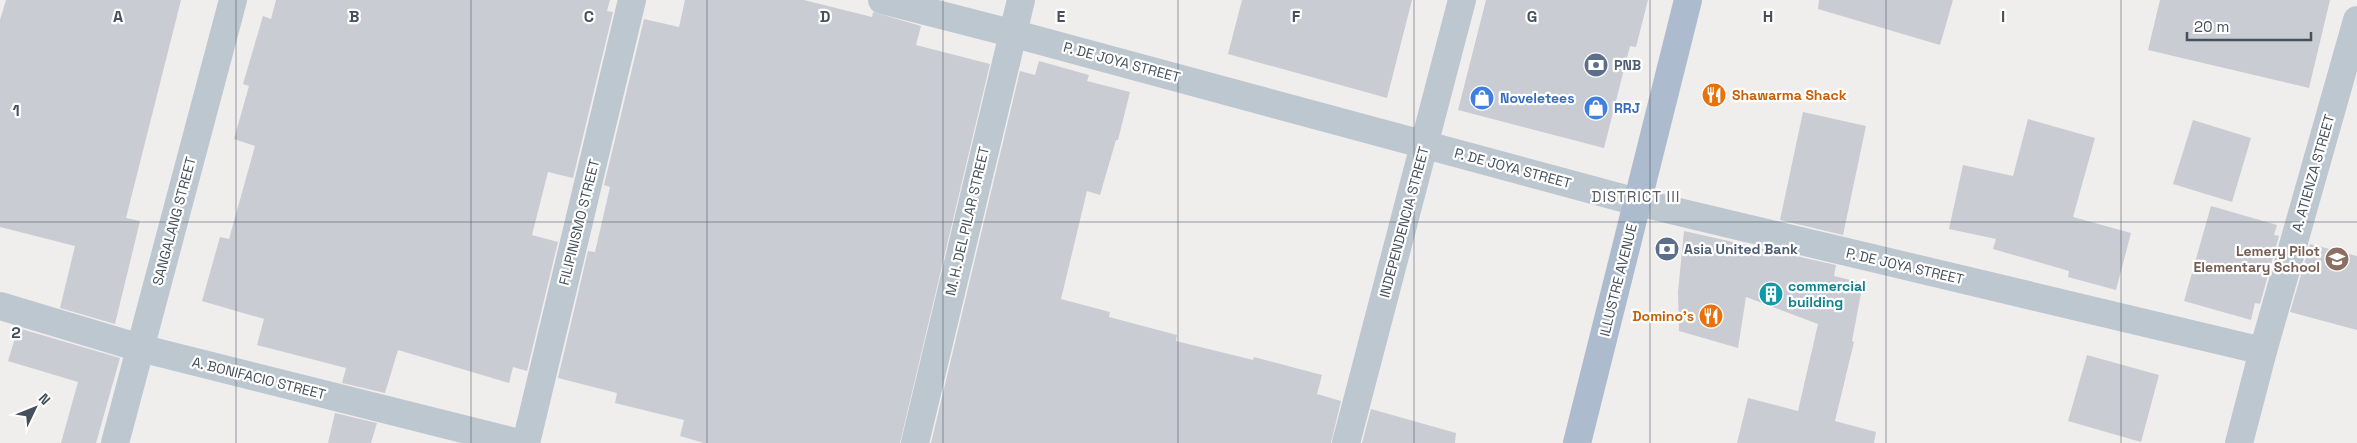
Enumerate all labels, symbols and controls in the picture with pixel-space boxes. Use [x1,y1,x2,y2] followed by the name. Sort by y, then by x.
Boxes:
[113,6,123,27] text: A
[349,6,359,27] text: B
[584,6,594,27] text: C
[820,6,830,27] text: D
[1057,6,1066,27] text: E
[1292,6,1301,27] text: F
[1527,6,1537,27] text: G
[1763,6,1773,27] text: H
[2001,6,2005,27] text: I
[2187,10,2311,42] scale bar
[2194,17,2229,36] text: 20 m
[1062,38,1182,86] street label: P. DE JOYA STREET
[1583,52,1609,78] bank icon: PNB
[1614,56,1641,74] place label: PNB
[1701,82,1727,108] restaurant icon: Shawarma Shack
[1469,85,1495,111] shop icon: Noveletees
[1732,86,1847,104] place label: Shawarma Shack
[1500,89,1575,107] place label: Noveletees
[1583,95,1609,121] shop icon: RRJ
[1614,99,1640,117] place label: RRJ
[12,100,20,121] text: 1
[2288,112,2338,234] street label: A. ATIENZA STREET
[1375,144,1433,300] street label: INDEPENDENCIA STREET
[1453,144,1573,192] street label: P. DE JOYA STREET
[941,145,993,297] street label: M. H. DEL PILAR STREET
[148,155,200,287] street label: SANGALANG STREET
[555,157,603,287] street label: FILIPINISMO STREET
[1592,187,1680,206] district label: DISTRICT III
[1595,222,1641,338] street label: ILLUSTRE AVENUE
[1654,236,1680,262] bank icon: Asia United Bank
[1684,240,1798,258] place label: Asia United Bank
[2194,242,2320,276] place label: Lemery Pilot Elementary School
[1844,244,1966,288] street label: P. DE JOYA STREET
[2324,246,2350,272] school or university icon: Lemery Pilot Elementary School
[1788,277,1866,311] place label: commercial building
[1758,281,1784,307] building icon: commercial building
[1698,303,1724,329] restaurant icon: Domino's
[1632,307,1694,325] place label: Domino's
[11,322,21,343] text: 2
[190,353,328,403] street label: A. BONIFACIO STREET
[10,383,60,433] north arrow
[35,390,54,409] text: N

